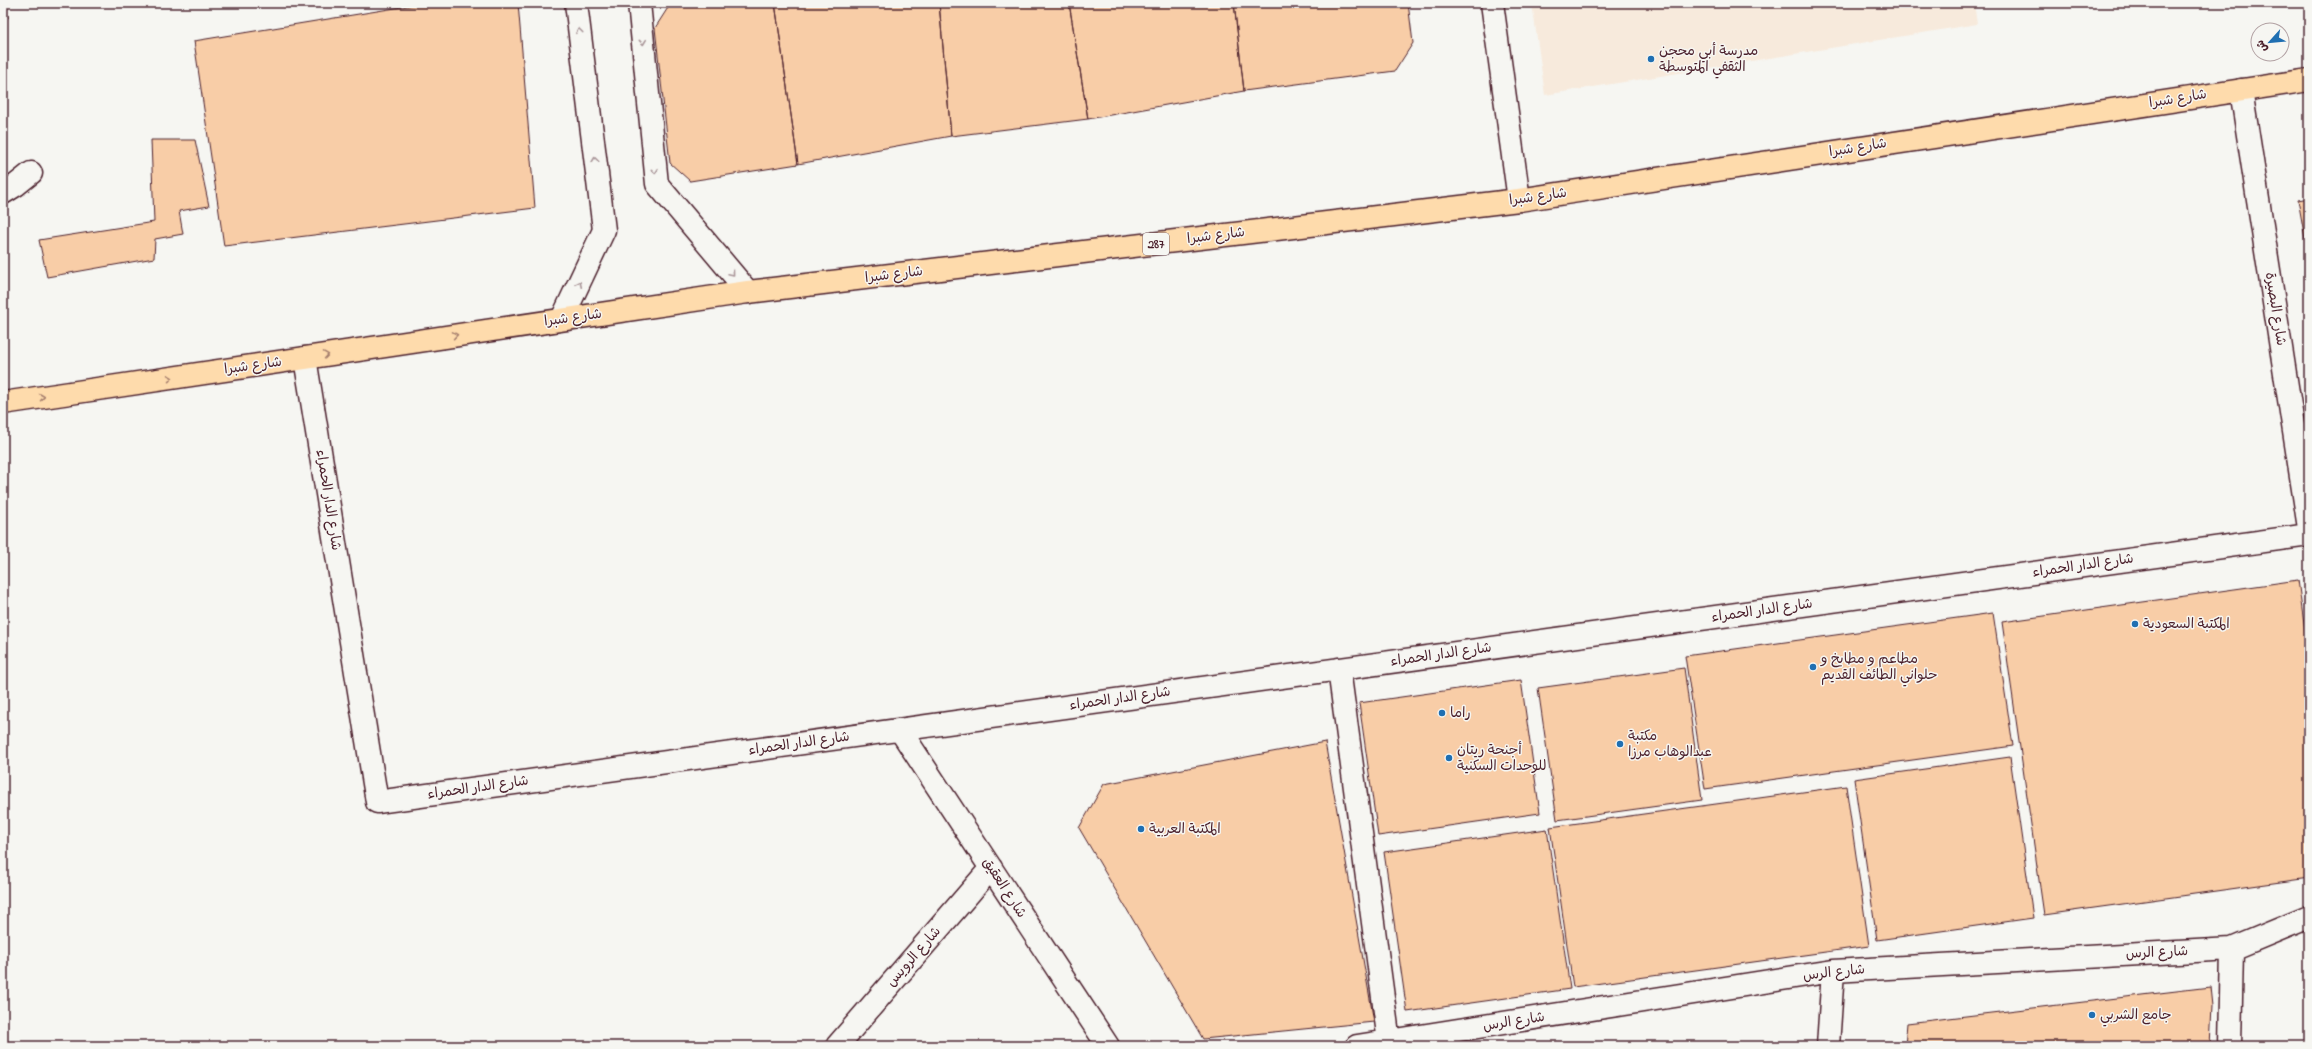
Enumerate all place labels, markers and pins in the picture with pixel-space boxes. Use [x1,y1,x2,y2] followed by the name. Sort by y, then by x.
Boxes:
[1659,41,1758,79] place label: مدرسة أبي محجن الثقفي المتوسطة
[1646,54,1656,64] marker: مدرسة أبي محجن الثقفي المتوسطة
[2143,614,2230,635] place label: المكتبة السعودية
[2130,619,2140,629] marker: المكتبة السعودية
[1820,649,1937,687] place label: مطاعم و مطابخ و حلواني الطائف القديم
[1808,662,1818,672] marker: مطاعم و مطابخ و حلواني الطائف القديم
[1450,703,1471,724] place label: راما
[1437,708,1447,718] marker: راما
[1628,726,1712,763] place label: مكتبة عبدالوهاب مرزا
[1615,739,1625,749] marker: مكتبة عبدالوهاب مرزا
[1457,740,1547,777] place label: أجنحة ريتان للوحدات السكنية
[1444,753,1454,763] marker: أجنحة ريتان للوحدات السكنية
[1149,819,1221,840] place label: المكتبة العربية
[1136,824,1146,834] marker: المكتبة العربية
[2100,1005,2172,1027] place label: جامع الشربي
[2087,1010,2097,1020] marker: جامع الشربي

